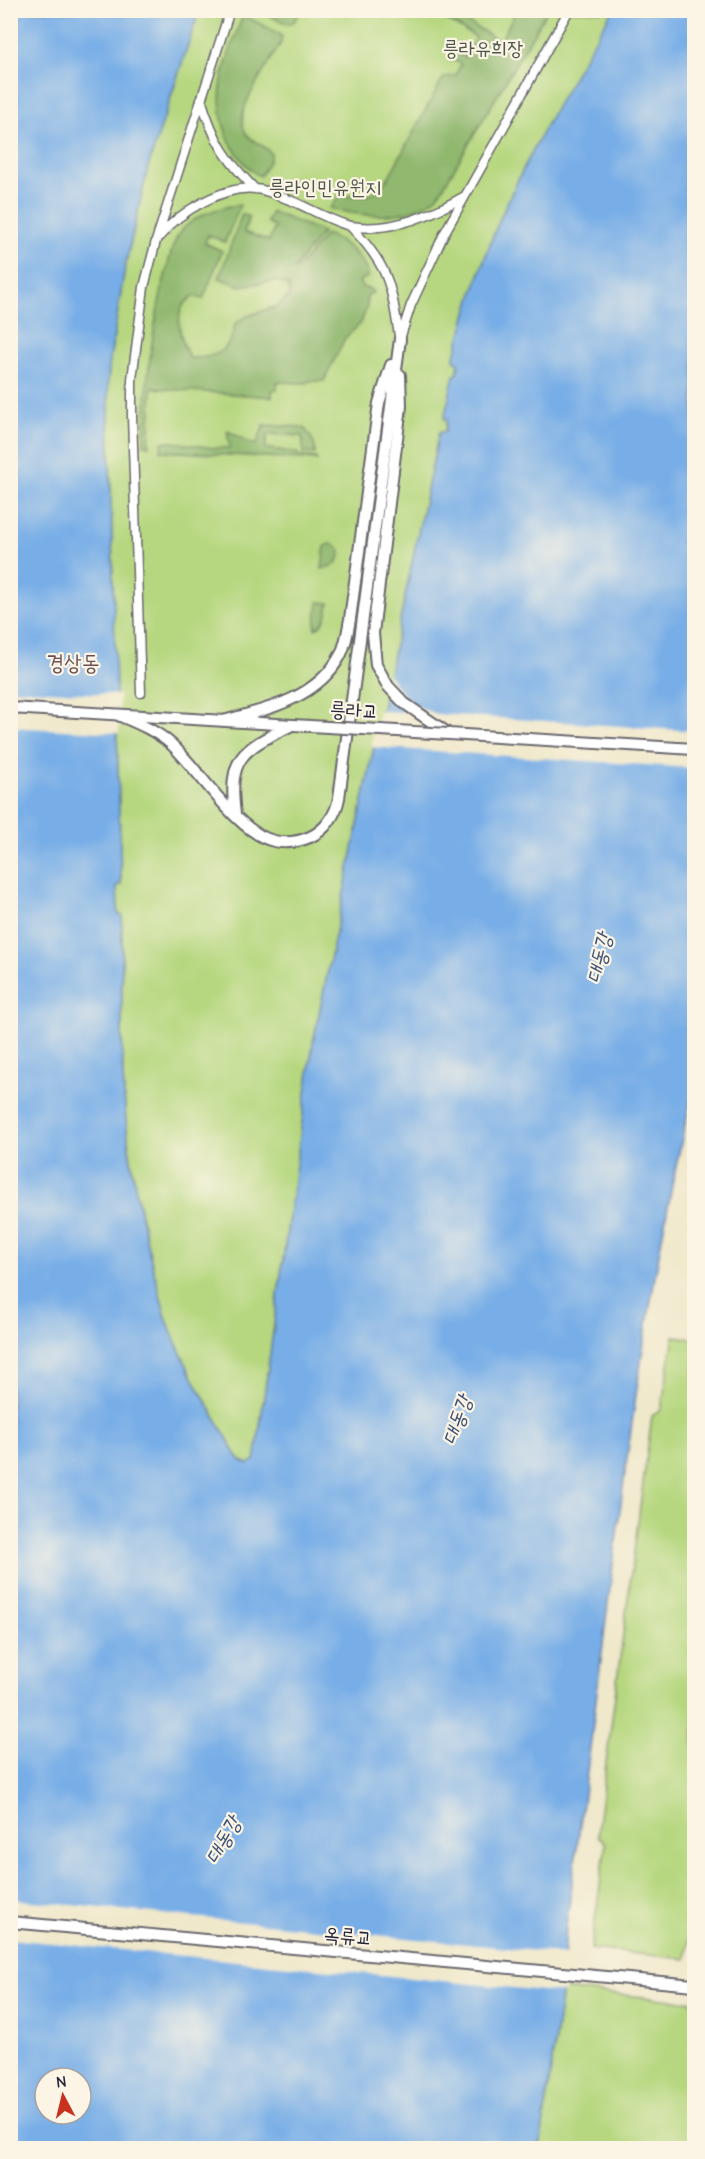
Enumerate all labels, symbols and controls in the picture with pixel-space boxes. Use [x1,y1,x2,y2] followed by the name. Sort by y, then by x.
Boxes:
[443,37,523,60] park label: 릉라유희장
[269,176,381,199] park label: 릉라인민유원지
[46,650,100,676] district label: 경상동
[329,698,379,723] street label: 릉라교
[581,928,617,986] water label: 대동강
[437,1390,478,1448] water label: 대동강
[200,1810,247,1868] water label: 대동강
[323,1923,373,1950] street label: 옥류교
[33,2066,93,2126] north arrow
[55,2073,68,2092] text: N

